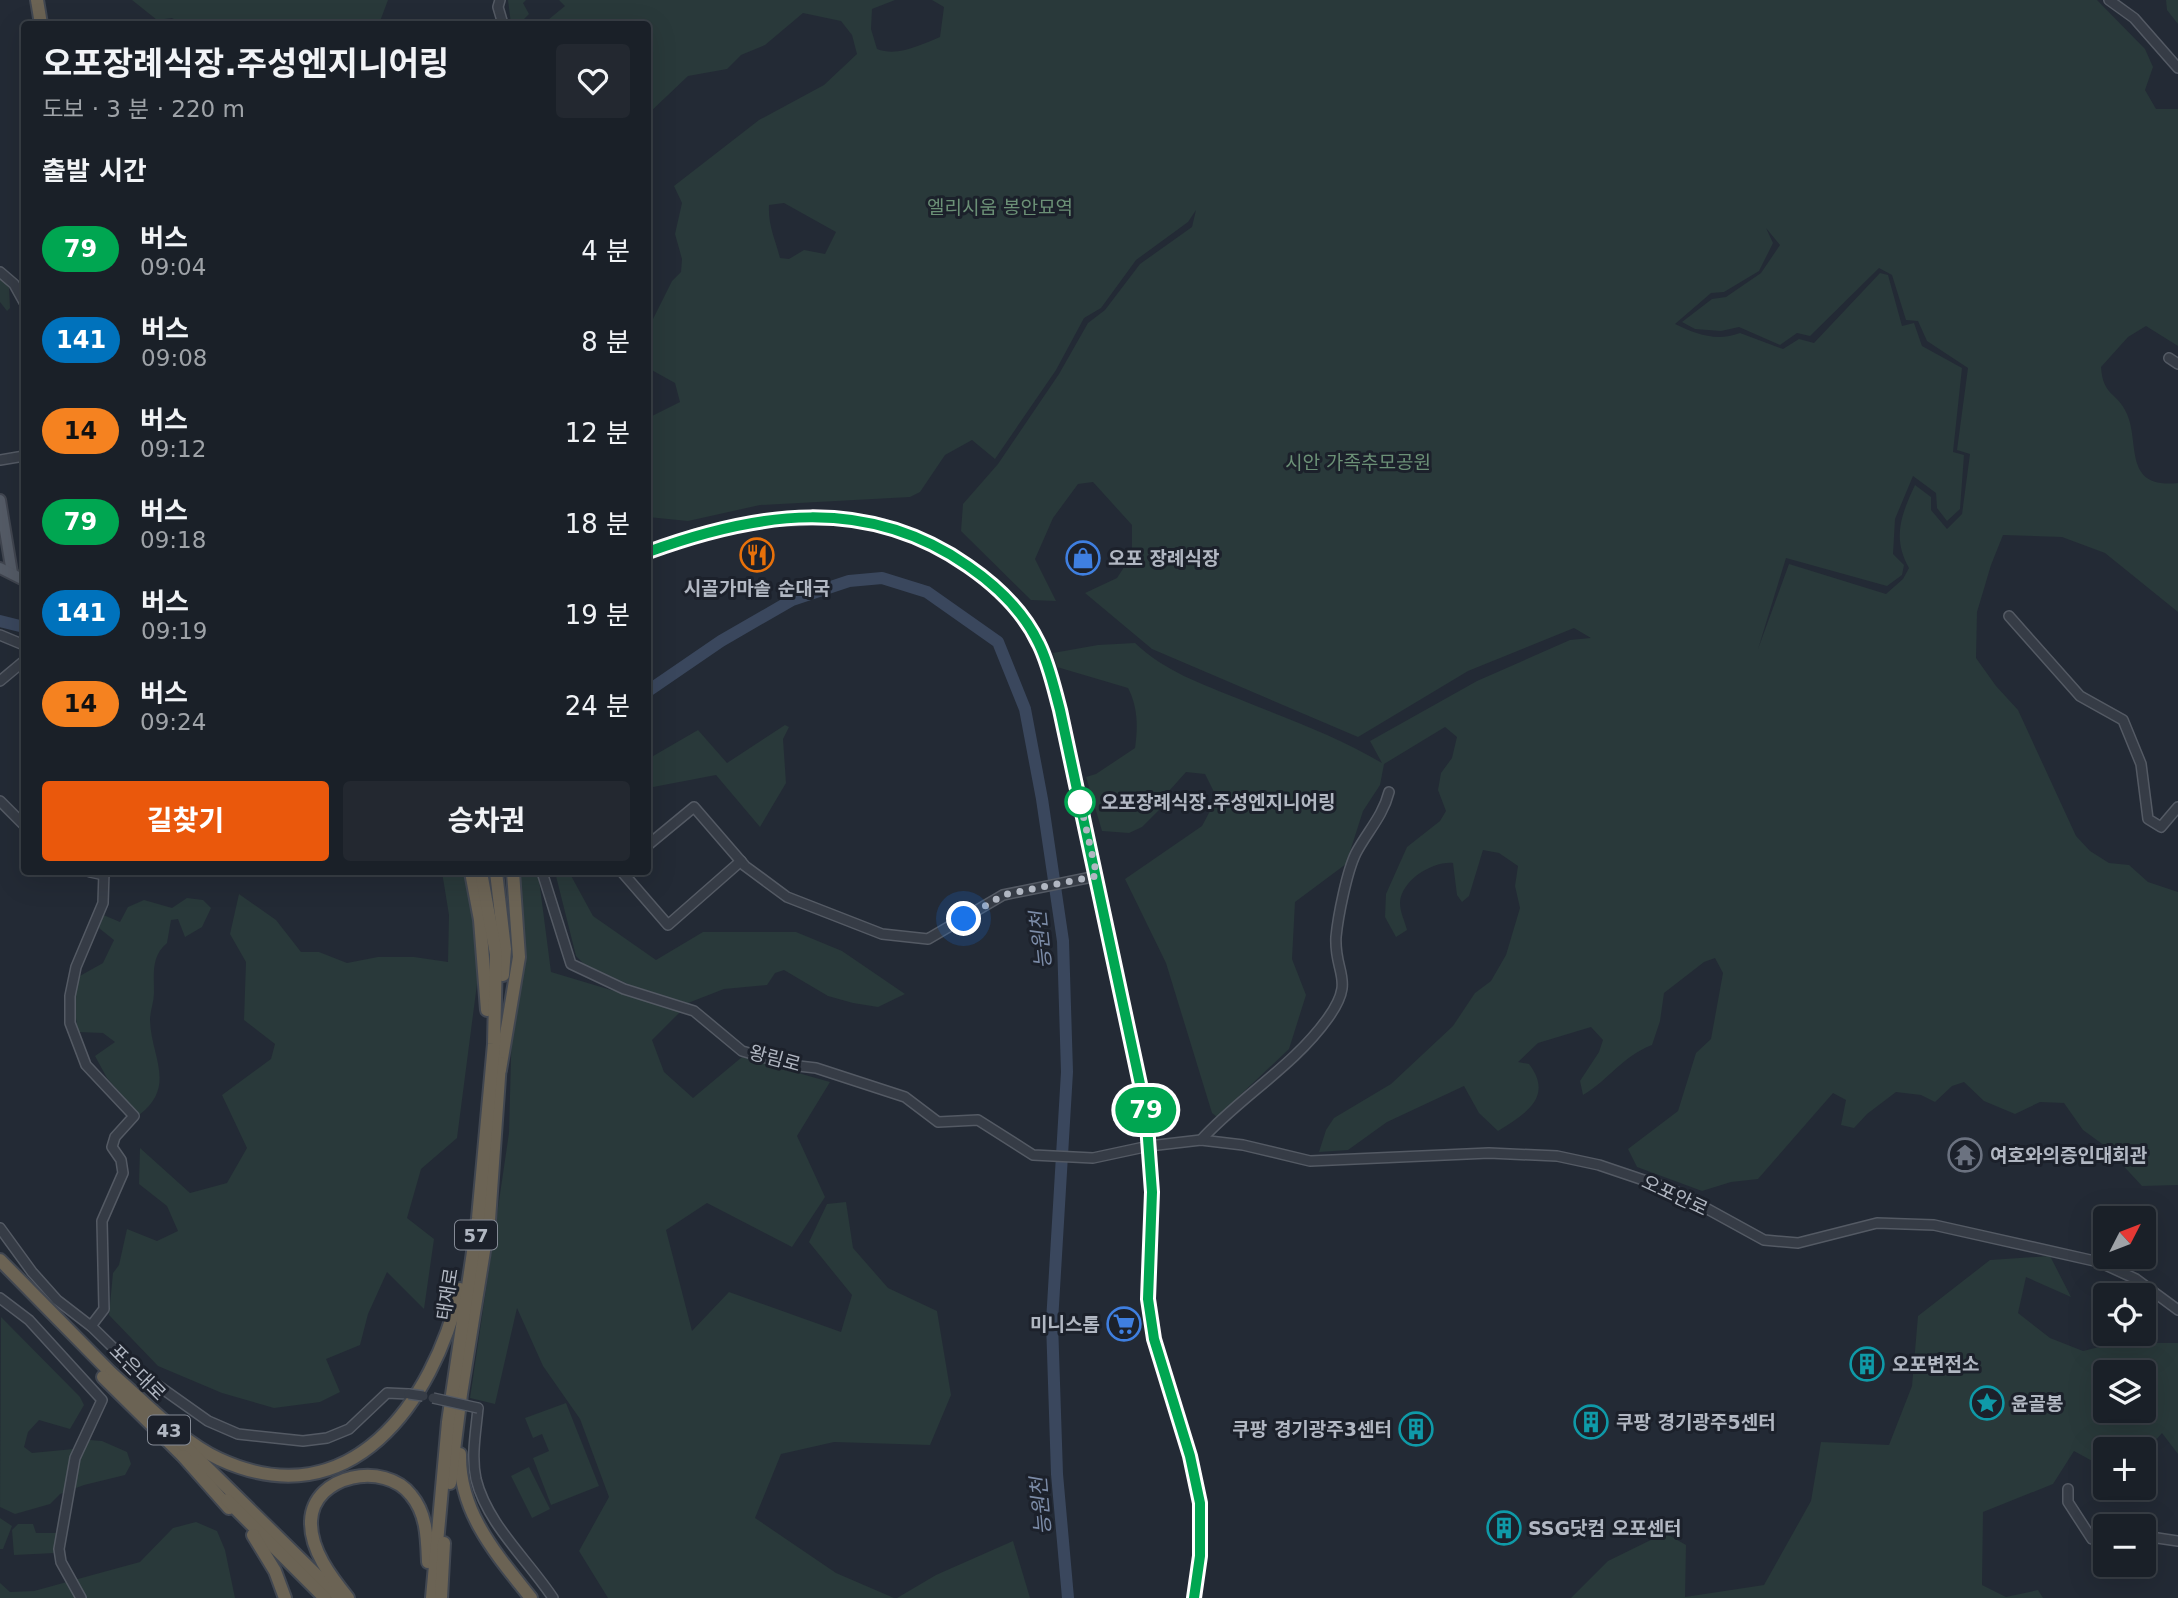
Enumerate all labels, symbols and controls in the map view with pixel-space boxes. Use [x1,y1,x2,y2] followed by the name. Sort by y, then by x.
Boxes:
[42,44,449,83] text: 오포장례식장.주성엔지니어링
[556,44,630,118] button: heart
[42,96,245,122] text: 도보 · 3 분 · 220 m
[42,156,147,186] text: 출발 시간
[927,196,1073,218] park label: 엘리시움 봉안묘역
[140,223,188,253] text: 버스
[64,235,97,263] text: 79
[581,236,630,266] text: 4 분
[140,254,206,280] text: 09:04
[141,314,189,344] text: 버스
[56,326,106,354] text: 141
[581,327,630,357] text: 8 분
[141,345,207,371] text: 09:08
[140,405,188,435] text: 버스
[64,417,97,445] text: 14
[565,418,630,448] text: 12 분
[140,436,206,462] text: 09:12
[1285,451,1431,473] park label: 시안 가족추모공원
[140,496,188,526] text: 버스
[64,508,97,536] text: 79
[565,509,630,539] text: 18 분
[140,527,206,553] text: 09:18
[738,536,776,574] restaurant icon: 시골가마솥 순대국
[1064,539,1102,577] shop icon: 오포 장례식장
[1108,547,1220,569] place label: 오포 장례식장
[684,577,830,599] place label: 시골가마솥 순대국
[141,587,189,617] text: 버스
[56,599,106,627] text: 141
[565,600,630,630] text: 19 분
[141,618,207,644] text: 09:19
[140,678,188,708] text: 버스
[64,690,97,718] text: 14
[565,691,630,721] text: 24 분
[140,709,206,735] text: 09:24
[42,781,329,861] button: 길찾기
[343,781,630,861] button: 승차권
[1065,787,1095,817] marker: 오포장례식장.주성엔지니어링
[1101,791,1335,813] place label: 오포장례식장.주성엔지니어링
[946,901,981,936] your location
[1026,907,1056,970] water label: 능원천
[747,1041,803,1075] street label: 왕림로
[1114,1087,1178,1133] line badge: 79
[1129,1096,1163,1124] text: 79
[1946,1136,1984,1174] temple icon: 여호와의증인대회관
[1990,1144,2148,1166] place label: 여호와의증인대회관
[1639,1170,1711,1220] street label: 오포안로
[2093,1206,2156,1269] north arrow
[2093,1206,2156,1577] map controls
[455,1220,497,1250] road number: 57
[432,1266,462,1322] street label: 태재로
[2093,1283,2156,1346] button: locate
[1105,1305,1143,1343] supermarket icon: 미니스톱
[1030,1313,1100,1335] place label: 미니스톱
[106,1340,170,1404] street label: 포은대로
[1848,1345,1886,1383] building icon: 오포변전소
[1892,1353,1979,1375] place label: 오포변전소
[2093,1360,2156,1423] button: layers
[1968,1384,2006,1422] place icon: 윤골봉
[2011,1392,2063,1414] place label: 윤골봉
[1572,1403,1610,1441] building icon: 쿠팡 경기광주5센터
[1397,1410,1435,1448] building icon: 쿠팡 경기광주3센터
[1616,1411,1776,1433] place label: 쿠팡 경기광주5센터
[148,1415,190,1444] road number: 43
[1232,1418,1392,1440] place label: 쿠팡 경기광주3센터
[2093,1437,2156,1500] button: +
[1026,1473,1055,1536] water label: 능원천
[1485,1509,1523,1547] building icon: SSG닷컴 오포센터
[2093,1514,2156,1577] button: −
[1528,1517,1682,1539] place label: SSG닷컴 오포센터

